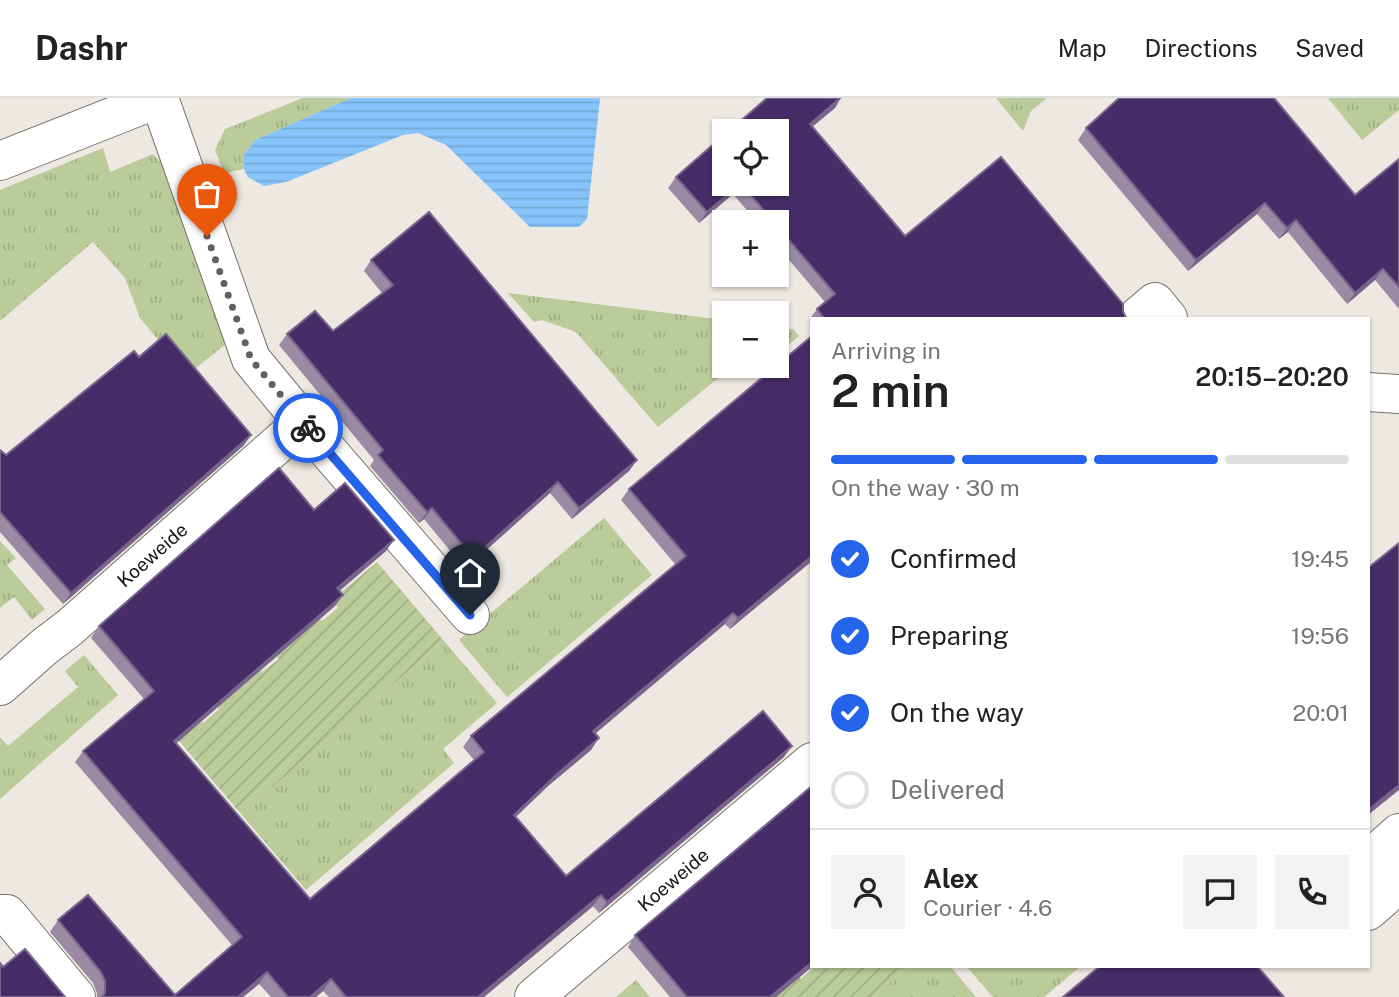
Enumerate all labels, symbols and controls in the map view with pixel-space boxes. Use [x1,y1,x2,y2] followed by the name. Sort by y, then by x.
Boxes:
[35,29,128,67] text: Dashr
[1058,34,1107,62] text: Map
[1145,34,1257,62] text: Directions
[1295,34,1364,62] text: Saved
[712,119,789,378] map controls
[712,119,789,196] button: locate
[177,164,237,236] pin
[188,175,226,213] icon: bag
[712,210,789,287] button: +
[712,301,789,378] button: −
[831,337,941,364] text: Arriving in
[1195,361,1349,392] text: 20:15–20:20
[831,363,950,417] text: 2 min
[273,393,343,463] courier
[289,409,327,447] icon: bike
[831,474,1020,501] text: On the way · 30 m
[113,518,192,591] street label: Koeweide
[831,540,869,578] icon: check
[440,543,500,615] pin
[890,543,1017,574] text: Confirmed
[1291,545,1349,572] text: 19:45
[451,554,489,592] icon: home
[831,617,869,655] icon: check
[890,620,1009,651] text: Preparing
[1291,622,1349,649] text: 19:56
[831,694,869,732] icon: check
[890,697,1024,728] text: On the way
[1293,699,1349,726] text: 20:01
[890,774,1005,805] text: Delivered
[633,843,713,916] street label: Koeweide
[831,855,905,929] button: person
[1183,855,1257,929] button: chat
[1275,855,1349,929] button: phone
[923,863,979,894] text: Alex
[923,894,1052,921] text: Courier · 4.6

